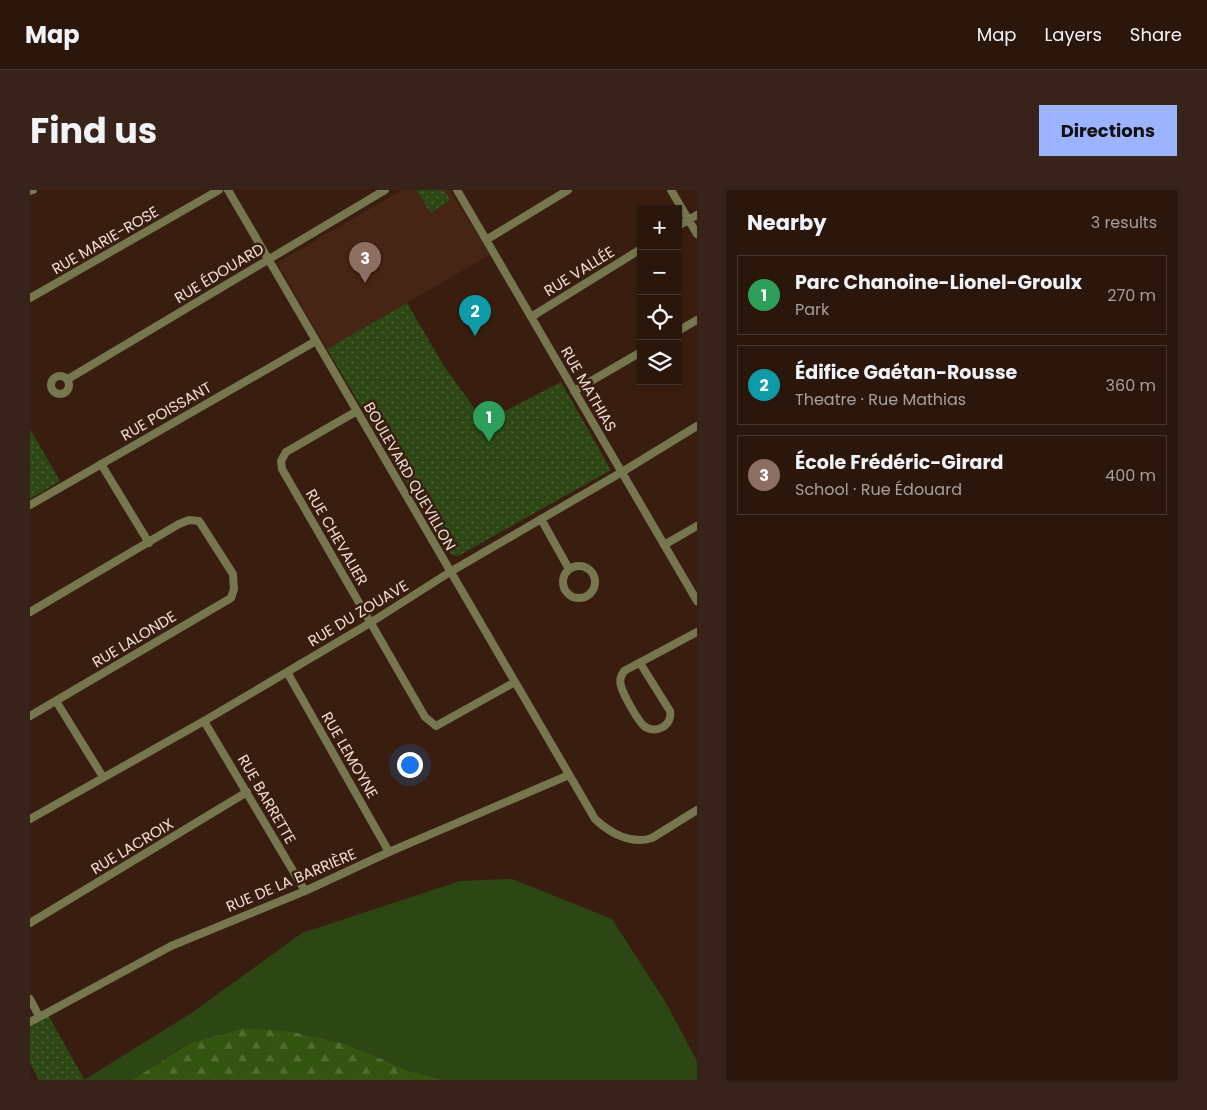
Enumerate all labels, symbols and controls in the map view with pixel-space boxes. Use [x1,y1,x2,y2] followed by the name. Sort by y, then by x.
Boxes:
[25,18,80,51] text: Map
[977,22,1017,47] text: Map
[1045,22,1102,47] text: Layers
[1130,22,1182,47] text: Share
[1039,105,1177,156] button: Directions
[30,106,157,155] text: Find us
[48,201,162,279] street label: RUE MARIE-ROSE
[637,205,682,385] map controls
[637,205,682,250] button: +
[747,208,827,237] text: Nearby
[1091,211,1157,234] text: 3 results
[170,238,268,308] street label: RUE ÉDOUARD
[540,241,618,301] street label: RUE VALLÉE
[349,242,381,283] pin: 3
[637,250,682,295] button: −
[795,269,1082,296] text: Parc Chanoine-Lionel-Groulx
[761,284,767,307] text: 1
[1107,284,1156,307] text: 270 m
[459,295,491,336] pin: 2
[637,295,682,340] button: locate
[795,298,829,321] text: Park
[637,340,682,385] button: layers
[556,343,622,435] street label: RUE MATHIAS
[795,359,1017,386] text: Édifice Gaétan-Rousse
[759,374,769,397] text: 2
[1106,374,1156,397] text: 360 m
[117,377,215,445] street label: RUE POISSANT
[795,388,966,411] text: Theatre · Rue Mathias
[359,398,461,554] street label: BOULEVARD QUEVILLON
[473,401,505,442] pin: 1
[795,449,1003,476] text: École Frédéric-Girard
[759,464,769,487] text: 3
[1105,464,1156,487] text: 400 m
[795,478,962,501] text: School · Rue Édouard
[301,485,373,589] street label: RUE CHEVALIER
[304,575,412,651] street label: RUE DU ZOUAVE
[88,606,180,672] street label: RUE LALONDE
[317,708,383,802] street label: RUE LEMOYNE
[233,750,301,848] street label: RUE BARRETTE
[397,752,423,778] your location
[87,813,177,879] street label: RUE LACROIX
[223,843,359,917] street label: RUE DE LA BARRIÈRE

